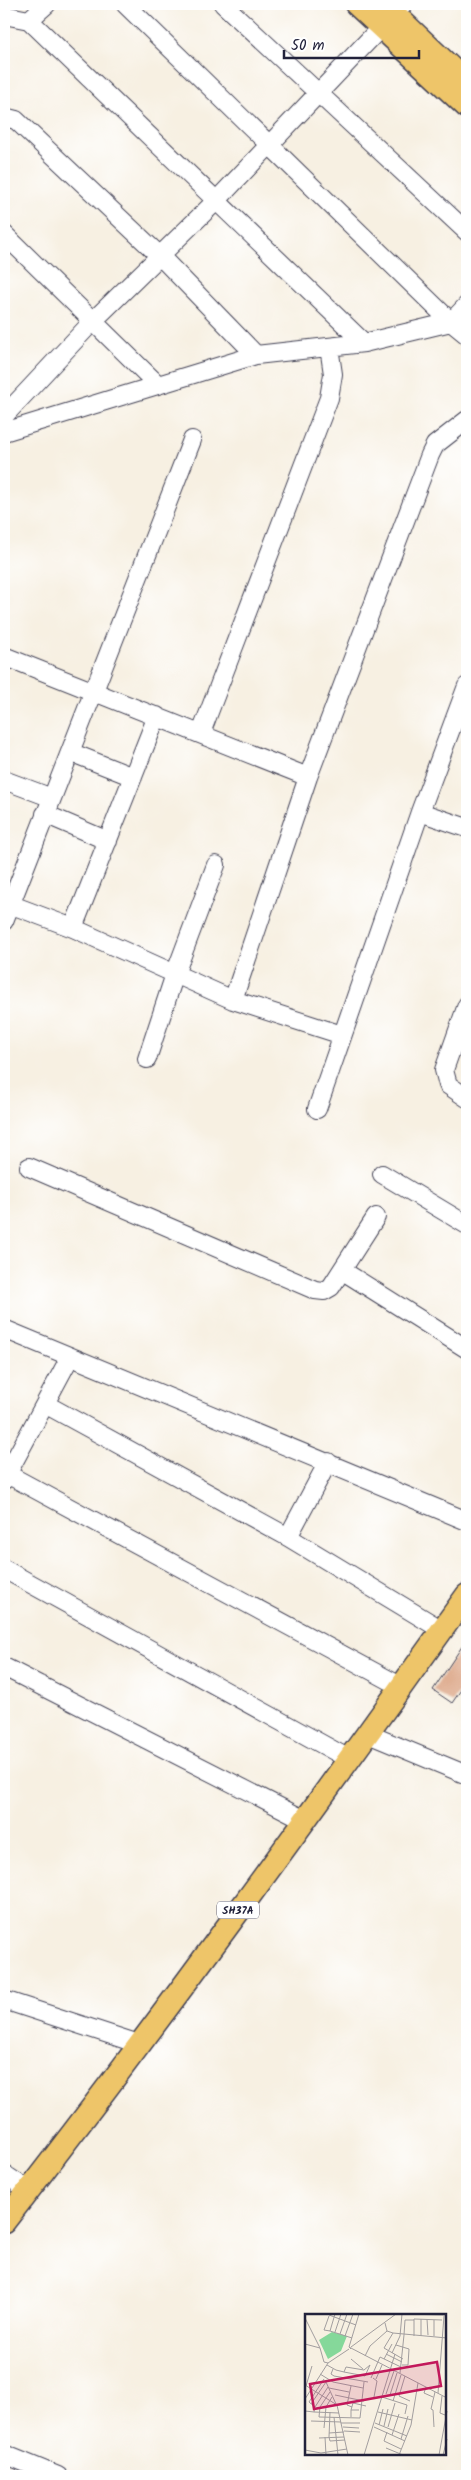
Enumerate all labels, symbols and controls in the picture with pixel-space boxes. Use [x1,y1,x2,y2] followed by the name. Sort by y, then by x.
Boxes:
[284,28,418,60] scale bar
[291,34,325,58] text: 50 m
[217,1902,259,1918] road number: SH37A
[305,2314,446,2455] inset map

